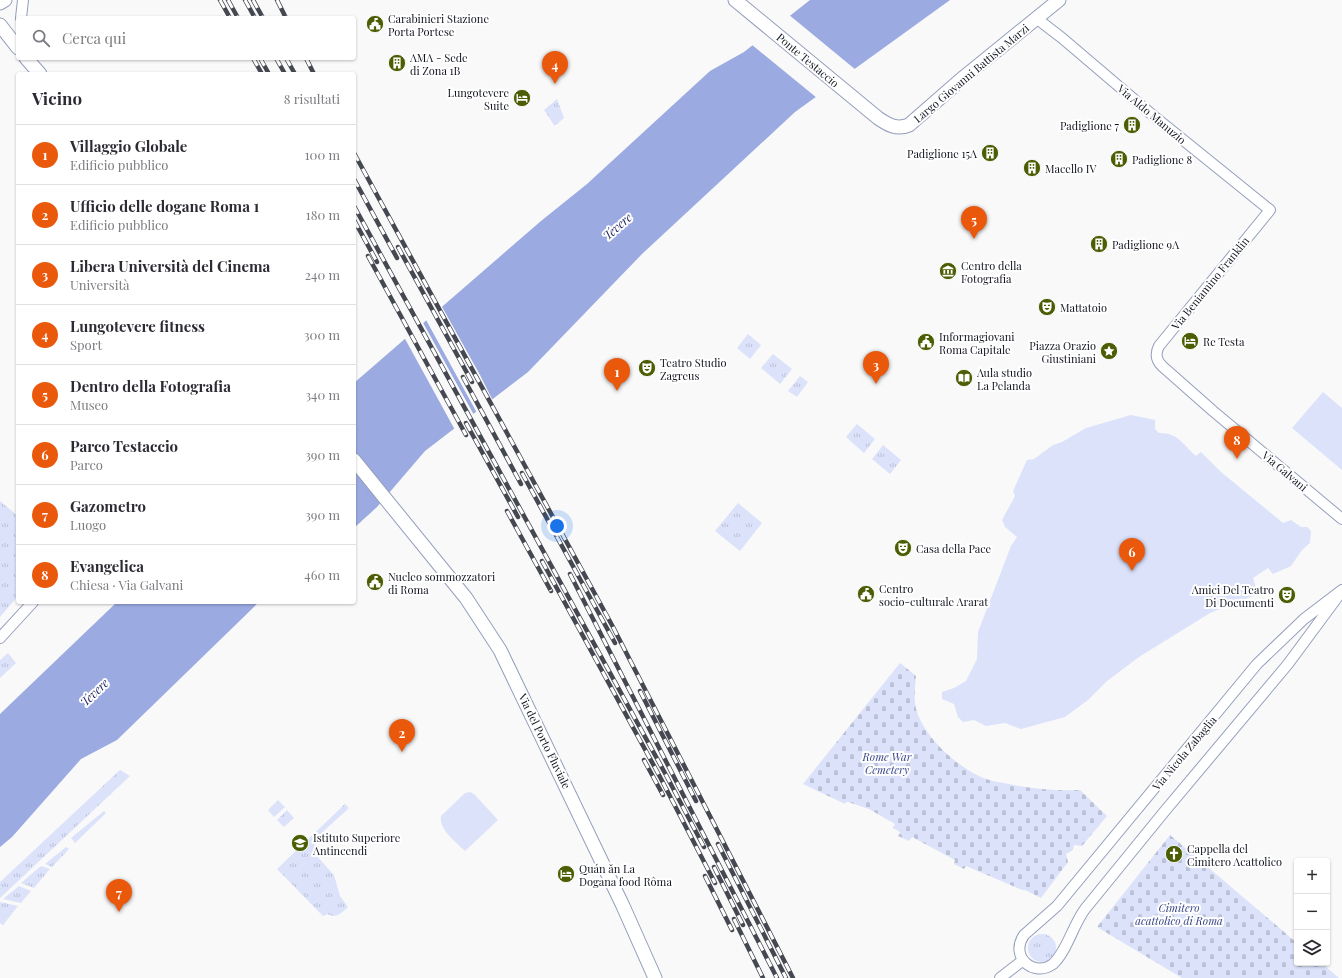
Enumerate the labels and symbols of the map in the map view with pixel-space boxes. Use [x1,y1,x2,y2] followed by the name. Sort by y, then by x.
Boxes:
[388,11,489,39] place label: Carabinieri Stazione Porta Portese
[365,14,385,34] public building icon: Carabinieri Stazione Porta Portese
[910,20,1032,126] street label: Largo Giovanni Battista Marzi
[774,30,842,90] street label: Ponte Testaccio
[409,50,468,78] place label: AMA - Sede di Zona 1B
[542,51,568,84] pin: 4
[387,53,407,73] building icon: AMA - Sede di Zona 1B
[1114,80,1189,147] street label: Via Aldo Manuzio
[447,85,509,113] place label: Lungotevere Suite
[512,88,532,108] hotel icon: Lungotevere Suite
[1122,115,1142,135] building icon: Padiglione 7
[1060,118,1120,133] place label: Padiglione 7
[980,143,1000,163] building icon: Padiglione 15A
[907,146,977,161] place label: Padiglione 15A
[1109,149,1129,169] building icon: Padiglione 8
[1132,152,1193,167] place label: Padiglione 8
[1022,158,1042,178] building icon: Macello IV
[1045,161,1097,176] place label: Macello IV
[961,206,987,239] pin: 5
[599,209,635,243] water label: Tevere
[1167,233,1253,333] street label: Via Beniamino Franklin
[1089,234,1109,254] building icon: Padiglione 9A
[1112,237,1179,252] place label: Padiglione 9A
[961,258,1022,286] place label: Centro della Fotografia
[938,261,958,281] museum icon: Centro della Fotografia
[1037,297,1057,317] theatre icon: Mattatoio
[1060,300,1107,315] place label: Mattatoio
[939,329,1015,357] place label: Informagiovani Roma Capitale
[1180,331,1200,351] hotel icon: Re Testa
[916,332,936,352] public building icon: Informagiovani Roma Capitale
[1203,334,1245,349] place label: Re Testa
[1029,338,1096,366] place label: Piazza Orazio Giustiniani
[1099,341,1119,361] place icon: Piazza Orazio Giustiniani
[863,351,889,384] pin: 3
[660,355,727,383] place label: Teatro Studio Zagreus
[604,358,630,391] pin: 1
[637,358,657,378] theatre icon: Teatro Studio Zagreus
[976,365,1032,393] place label: Aula studio La Pelanda
[954,368,974,388] library icon: Aula studio La Pelanda
[1224,426,1250,459] pin: 8
[1258,447,1311,494] street label: Via Galvani
[547,516,567,536] your location
[893,538,913,558] theatre icon: Casa della Pace
[1119,538,1145,571] pin: 6
[916,541,992,556] place label: Casa della Pace
[388,569,495,597] place label: Nucleo sommozzatori di Roma
[365,572,385,592] public building icon: Nucleo sommozzatori di Roma
[879,581,988,609] place label: Centro socio-culturale Ararat
[1191,582,1274,610] place label: Amici Del Teatro Di Documenti
[856,584,876,604] public building icon: Centro socio-culturale Ararat
[1277,585,1297,605] theatre icon: Amici Del Teatro Di Documenti
[77,675,111,709] water label: Tevere
[515,690,575,791] street label: Via del Porto Fluviale
[1148,712,1220,794] street label: Via Nicola Zabaglia
[389,719,415,752] pin: 2
[862,749,912,777] park label: Rome War Cemetery
[312,830,401,858] place label: Istituto Superiore Antincendi
[290,833,310,853] school or university icon: Istituto Superiore Antincendi
[1187,841,1282,869] place label: Cappella del Cimitero Acattolico
[1164,844,1184,864] church icon: Cappella del Cimitero Acattolico
[579,861,672,889] place label: Quán ăn La Dogana food Rôma
[556,864,576,884] hotel icon: Quán ăn La Dogana food Rôma
[106,879,132,912] pin: 7
[1135,900,1223,928] park label: Cimitero acattolico di Roma

